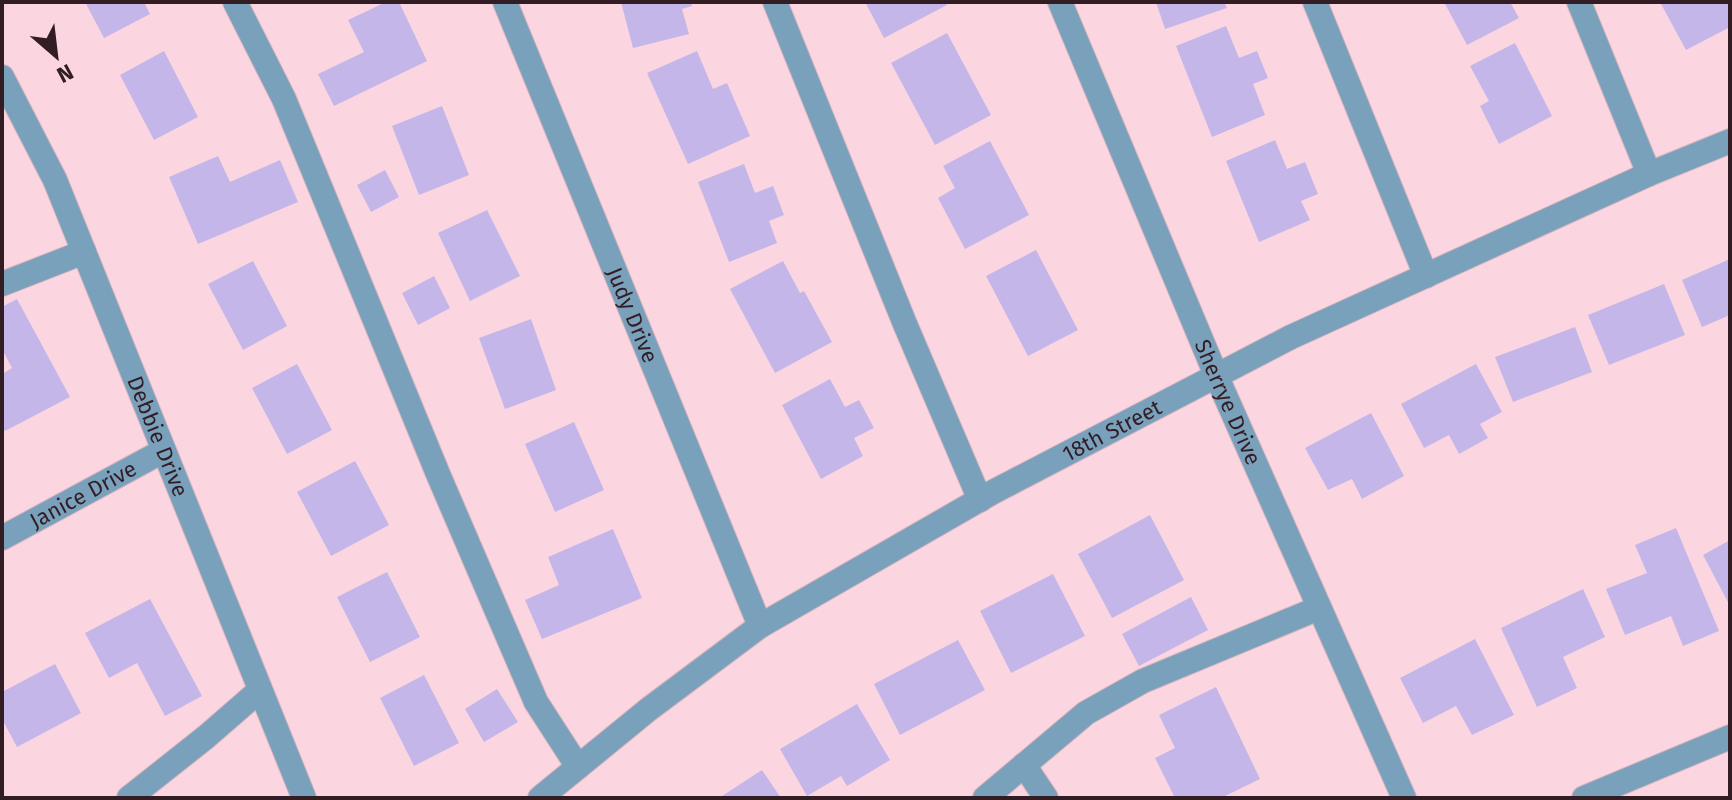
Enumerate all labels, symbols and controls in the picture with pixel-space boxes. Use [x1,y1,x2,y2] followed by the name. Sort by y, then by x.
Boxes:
[16,16,96,96] north arrow
[52,58,78,89] text: N
[601,263,664,367] street label: Judy Drive
[1189,335,1268,469] street label: Sherrye Drive
[122,372,195,501] street label: Debbie Drive
[1058,393,1166,467] street label: 18th Street
[25,454,141,534] street label: Janice Drive

